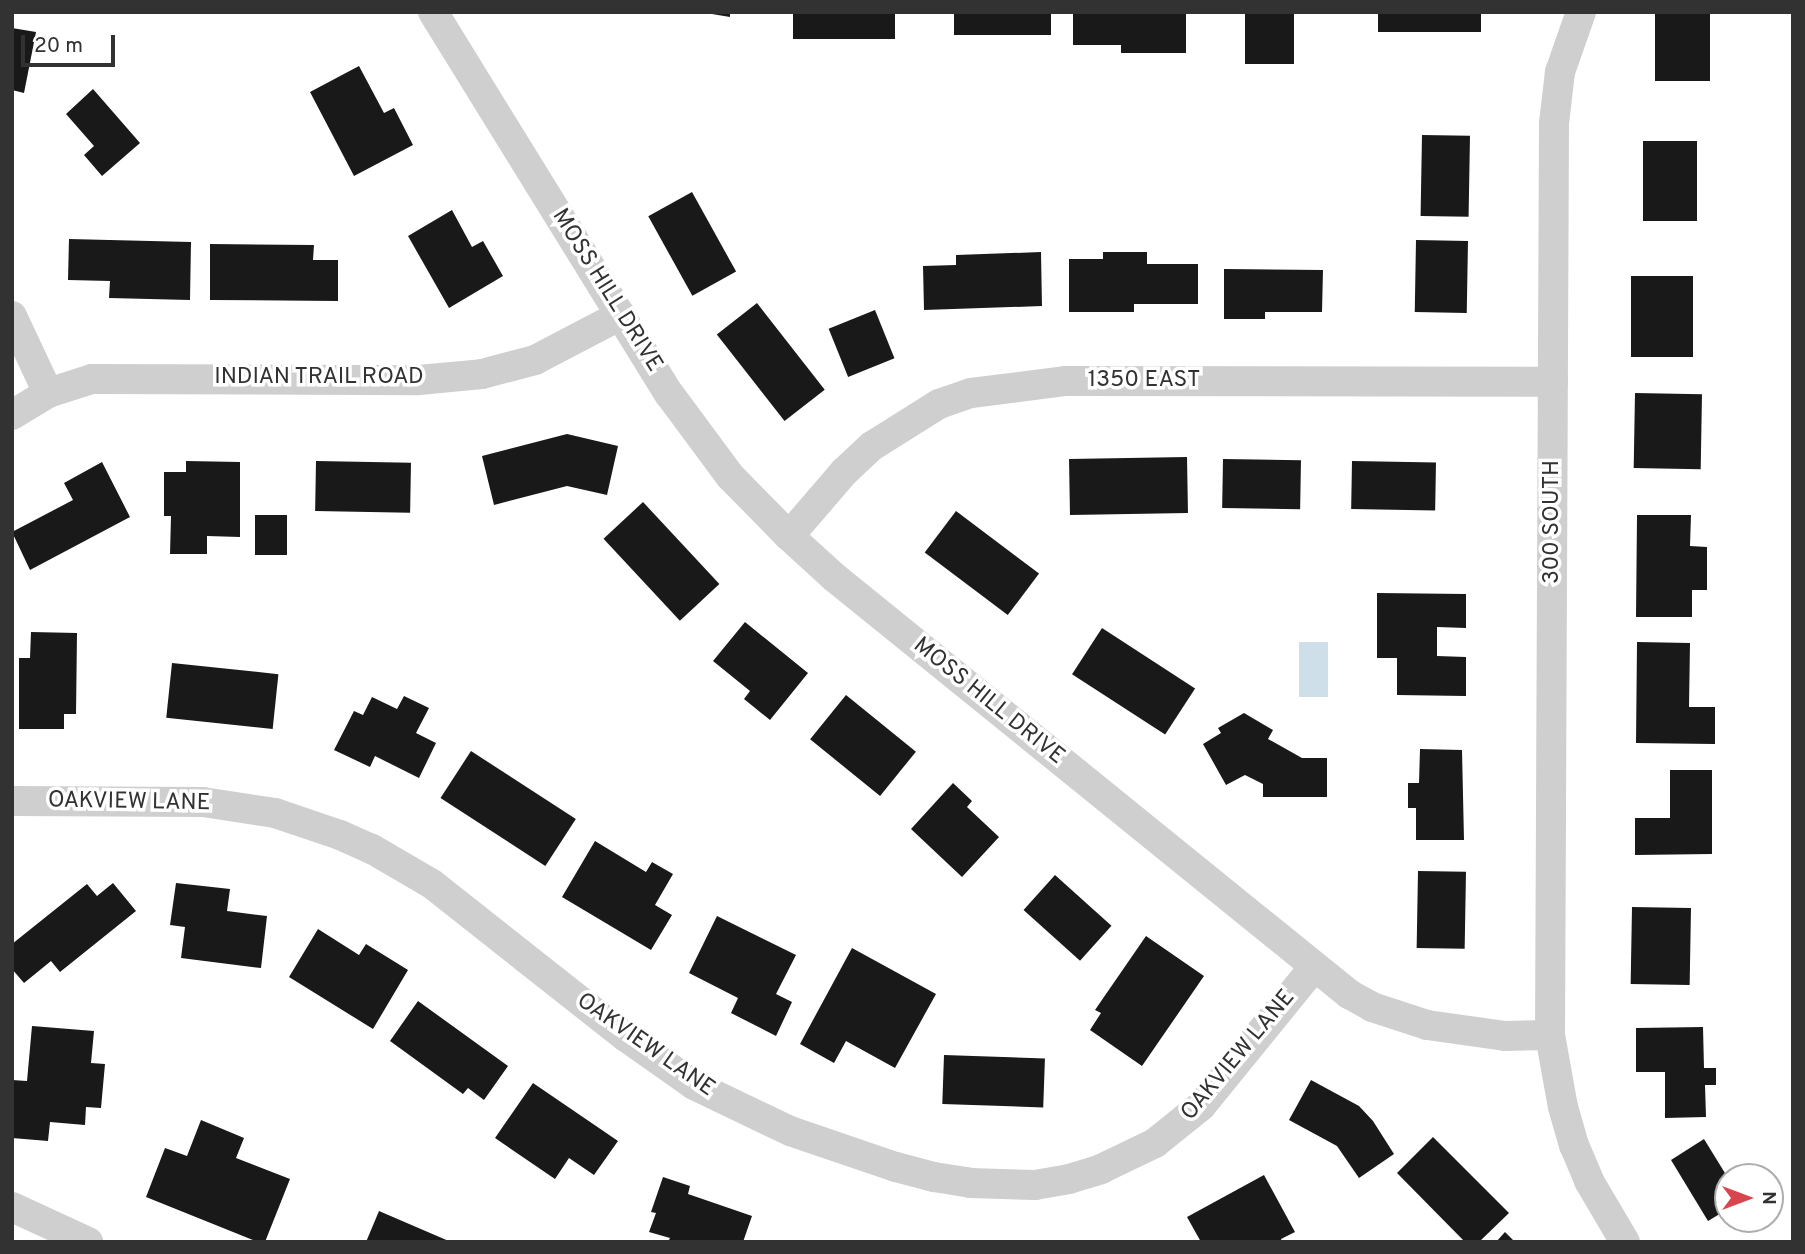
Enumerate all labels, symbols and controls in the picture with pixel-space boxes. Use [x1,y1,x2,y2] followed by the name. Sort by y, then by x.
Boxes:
[24,21,119,65] scale bar
[34,33,83,60] text: 20 m
[545,204,667,378] street label: MOSS HILL DRIVE
[214,364,424,392] street label: INDIAN TRAIL ROAD
[1088,367,1200,395] street label: 1350 EAST
[1539,460,1567,584] street label: 300 SOUTH
[907,632,1069,772] street label: MOSS HILL DRIVE
[47,788,211,818] street label: OAKVIEW LANE
[1176,985,1302,1127] street label: OAKVIEW LANE
[570,988,720,1104] street label: OAKVIEW LANE
[1714,1163,1784,1233] north arrow
[1756,1191,1780,1205] text: N

